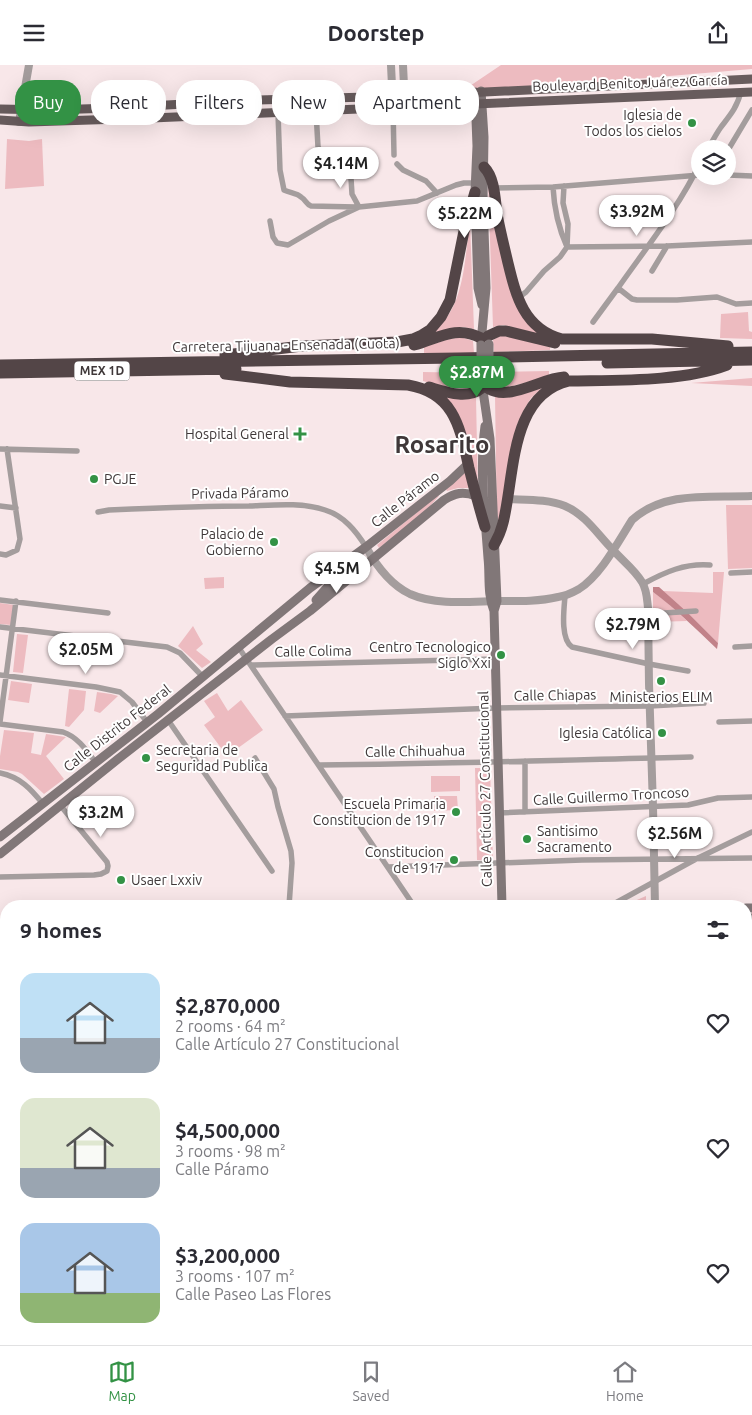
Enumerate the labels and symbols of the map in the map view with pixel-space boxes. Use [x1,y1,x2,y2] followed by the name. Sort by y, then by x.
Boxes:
[532,72,728,94] street label: Boulevard Benito Juárez García
[584,107,682,139] place label: Iglesia de Todos los cielos
[686,117,698,129] marker: Iglesia de Todos los cielos
[300,147,382,189] pin: $4.14M
[596,195,678,237] pin: $3.92M
[424,197,506,239] pin: $5.22M
[172,335,400,355] street label: Carretera Tijuana - Ensenada (Cuota)
[436,355,518,398] pin: $2.87M
[74,361,130,381] road number: MEX 1D
[185,426,289,442] place label: Hospital General
[293,427,307,441] marker: Hospital General
[394,431,490,458] district label: Rosarito
[368,467,442,531] street label: Calle Páramo
[104,471,137,487] place label: PGJE
[88,473,100,485] marker: PGJE
[191,484,289,502] street label: Privada Páramo
[200,526,264,558] place label: Palacio de Gobierno
[268,536,280,548] marker: Palacio de Gobierno
[302,551,372,594] pin: $4.5M
[592,607,674,650] pin: $2.79M
[45,633,127,675] pin: $2.05M
[369,639,491,671] place label: Centro Tecnologico Siglo Xxi
[274,642,352,660] street label: Calle Colima
[495,649,507,661] marker: Centro Tecnologico Siglo Xxi
[655,675,667,687] marker: Ministerios ELIM
[60,681,174,775] street label: Calle Distrito Federal
[514,686,596,704] street label: Calle Chiapas
[609,689,713,705] place label: Ministerios ELIM
[475,690,495,887] street label: Calle Artículo 27 Constitucional
[559,725,652,741] place label: Iglesia Católica
[656,727,668,739] marker: Iglesia Católica
[156,742,268,774] place label: Secretaria de Seguridad Publica
[365,742,465,760] street label: Calle Chihuahua
[140,752,152,764] marker: Secretaria de Seguridad Publica
[533,784,689,808] street label: Calle Guillermo Troncoso
[66,795,136,838] pin: $3.2M
[313,796,446,828] place label: Escuela Primaria Constitucion de 1917
[450,806,462,818] marker: Escuela Primaria Constitucion de 1917
[634,817,716,859] pin: $2.56M
[537,823,612,855] place label: Santisimo Sacramento
[521,833,533,845] marker: Santisimo Sacramento
[365,844,444,876] place label: Constitucion de 1917
[448,854,460,866] marker: Constitucion de 1917
[131,872,202,888] place label: Usaer Lxxiv
[115,874,127,886] marker: Usaer Lxxiv

